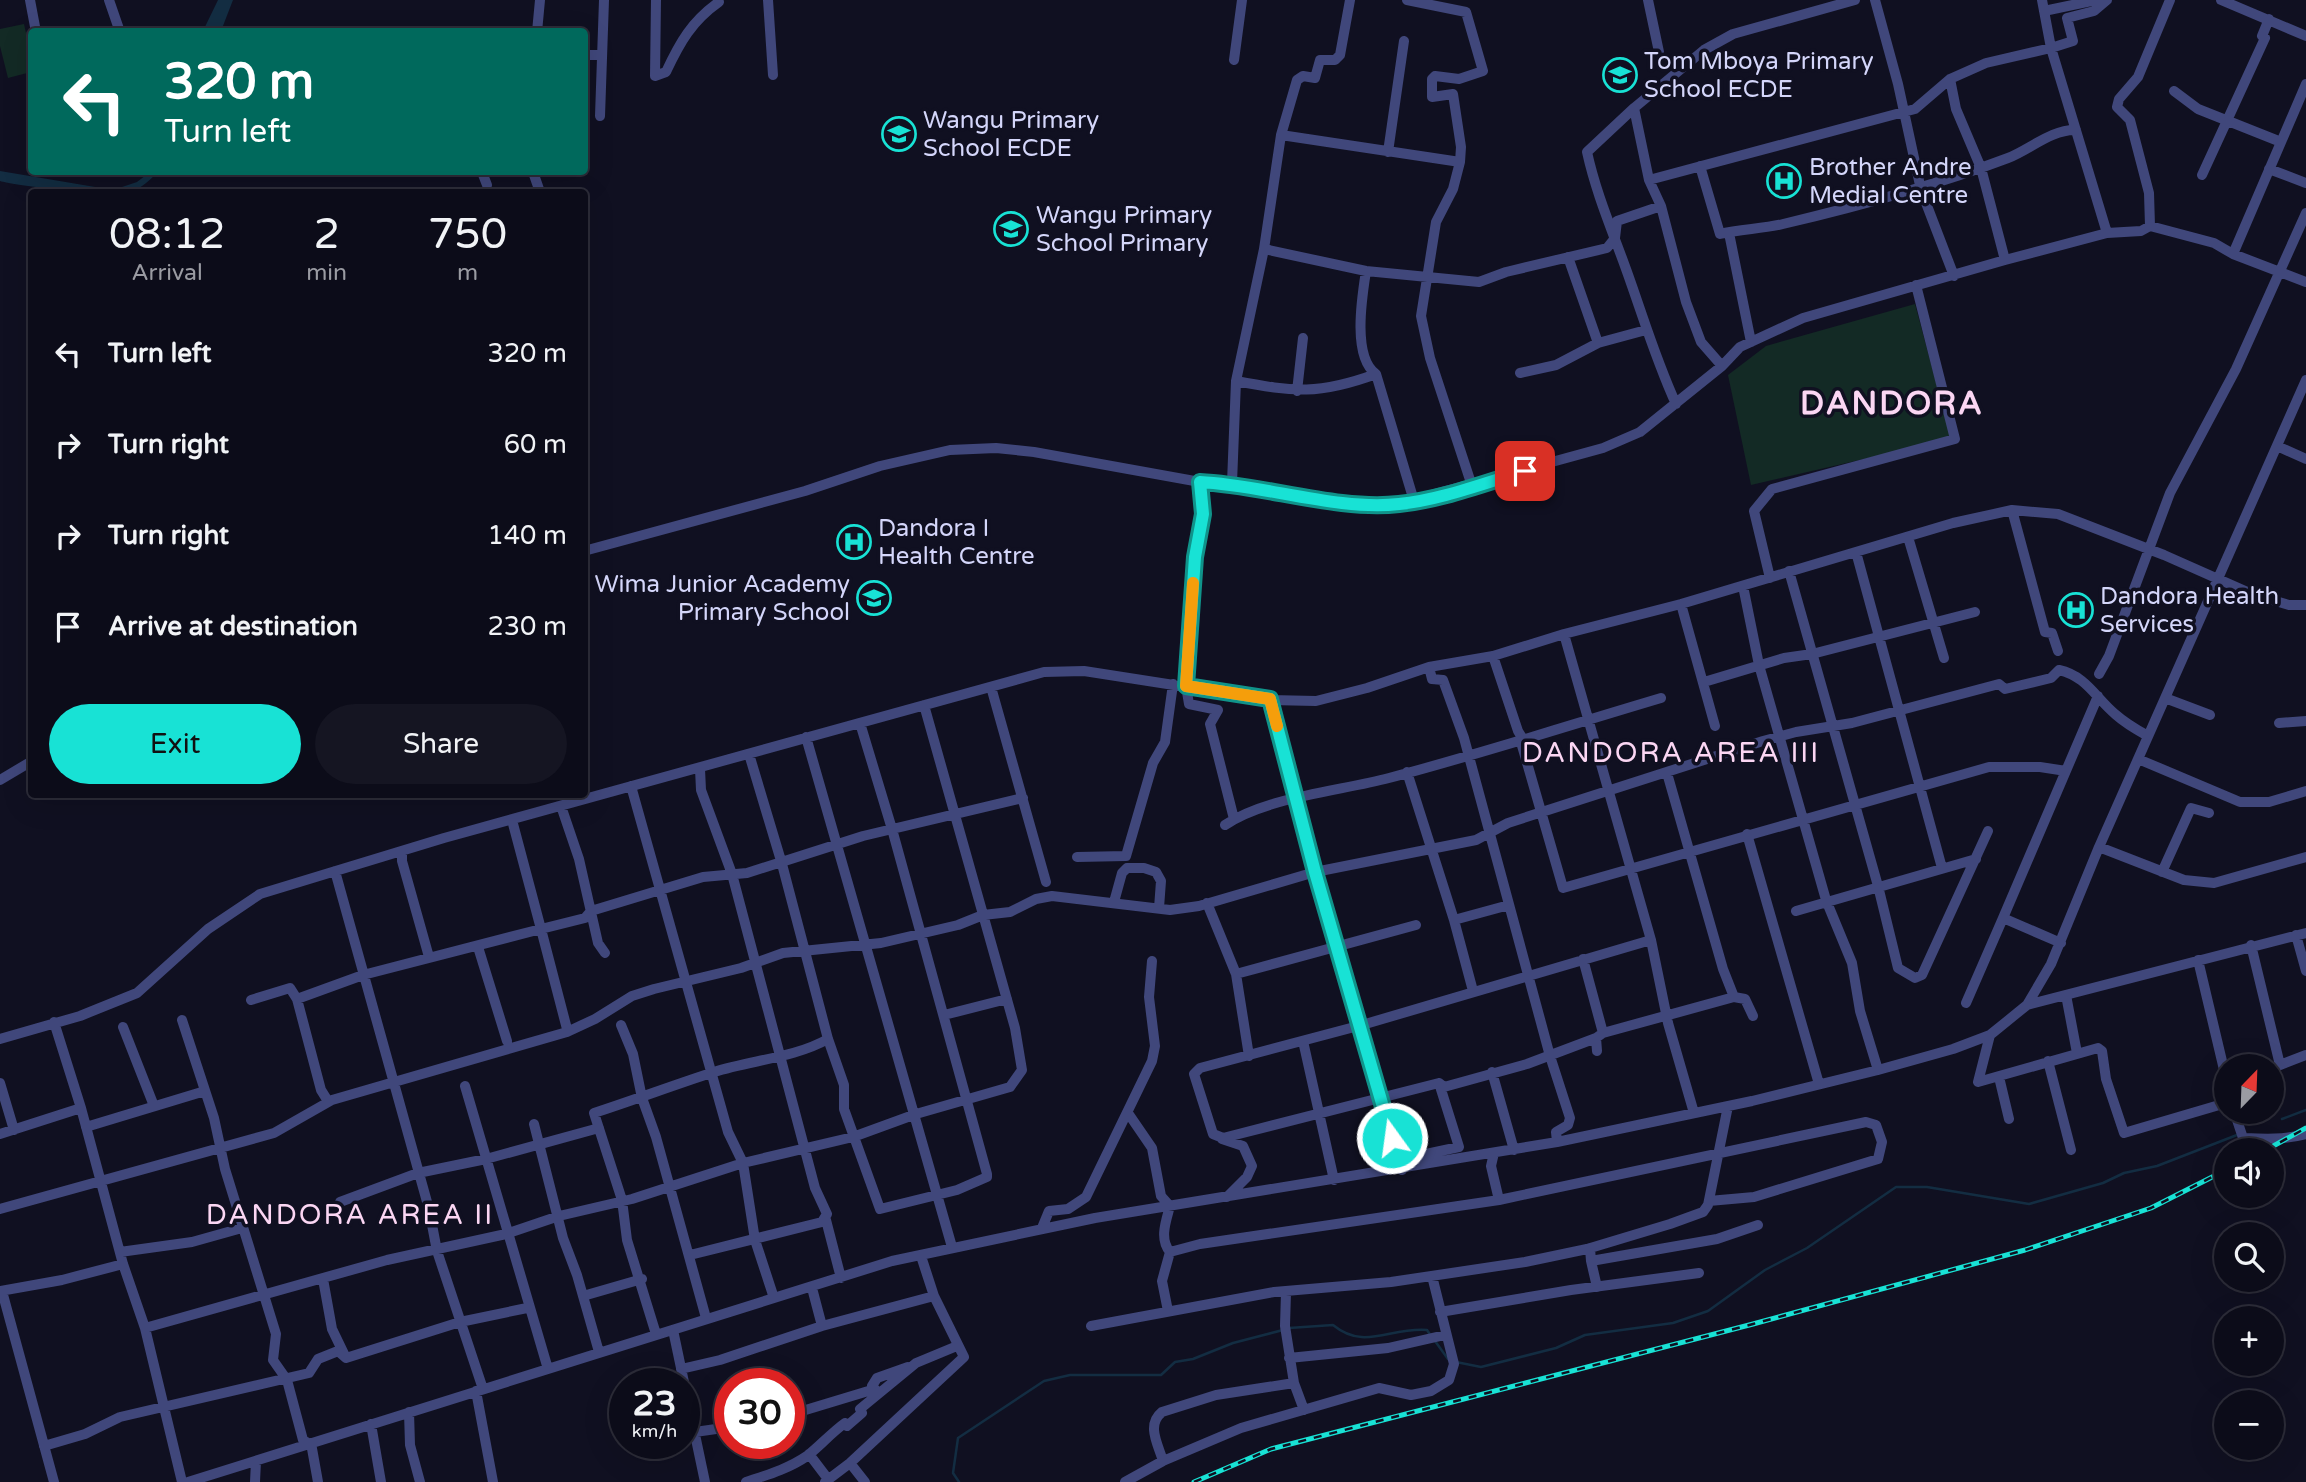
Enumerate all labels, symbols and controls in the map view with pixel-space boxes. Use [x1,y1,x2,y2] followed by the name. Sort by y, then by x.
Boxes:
[1644,47,1874,104] place label: Tom Mboya Primary School ECDE
[164,53,314,112] text: 320 m
[49,56,140,147] icon: left
[1601,56,1639,94] school or university icon: Tom Mboya Primary School ECDE
[923,106,1099,163] place label: Wangu Primary School ECDE
[164,113,291,151] text: Turn left
[880,115,918,153] school or university icon: Wangu Primary School ECDE
[1809,153,1972,210] place label: Brother Andre Medial Centre
[1765,162,1803,200] hospital icon: Brother Andre Medial Centre
[1036,201,1212,258] place label: Wangu Primary School Primary
[109,209,225,260] text: 08:12
[313,209,340,260] text: 2
[428,209,507,260] text: 750
[992,210,1030,248] school or university icon: Wangu Primary School Primary
[132,259,203,287] text: Arrival
[306,259,347,287] text: min
[457,259,478,287] text: m
[49,335,87,373] icon: left
[108,338,211,369] text: Turn left
[487,338,567,369] text: 320 m
[1800,385,1984,423] district label: DANDORA
[49,426,87,464] icon: right
[108,429,229,460] text: Turn right
[504,429,567,460] text: 60 m
[1495,441,1555,501] pin
[1506,452,1544,490] icon: arrive
[878,514,1035,571] place label: Dandora I Health Centre
[49,517,87,555] icon: right
[108,520,229,551] text: Turn right
[487,520,567,551] text: 140 m
[835,523,873,561] hospital icon: Dandora I Health Centre
[594,570,850,627] place label: Wima Junior Academy Primary School
[855,579,893,617] school or university icon: Wima Junior Academy Primary School
[2100,582,2279,639] place label: Dandora Health Services
[2057,591,2095,629] hospital icon: Dandora Health Services
[49,608,87,646] icon: arrive
[108,611,358,642] text: Arrive at destination
[487,611,567,642] text: 230 m
[49,704,301,784] button: Exit
[315,704,567,784] button: Share
[1522,736,1820,770] district label: DANDORA AREA III
[2214,1054,2284,1124] north arrow
[2214,1054,2284,1460] map controls
[1355,1101,1429,1175] position arrow
[2214,1138,2284,1208] button: sound
[206,1198,494,1232] district label: DANDORA AREA II
[2214,1222,2284,1292] button: search
[2214,1306,2284,1376] button: +
[714,1368,805,1459] speed limit sign: 30
[633,1383,676,1425] text: 23
[2214,1390,2284,1460] button: −
[632,1420,677,1442] text: km/h

